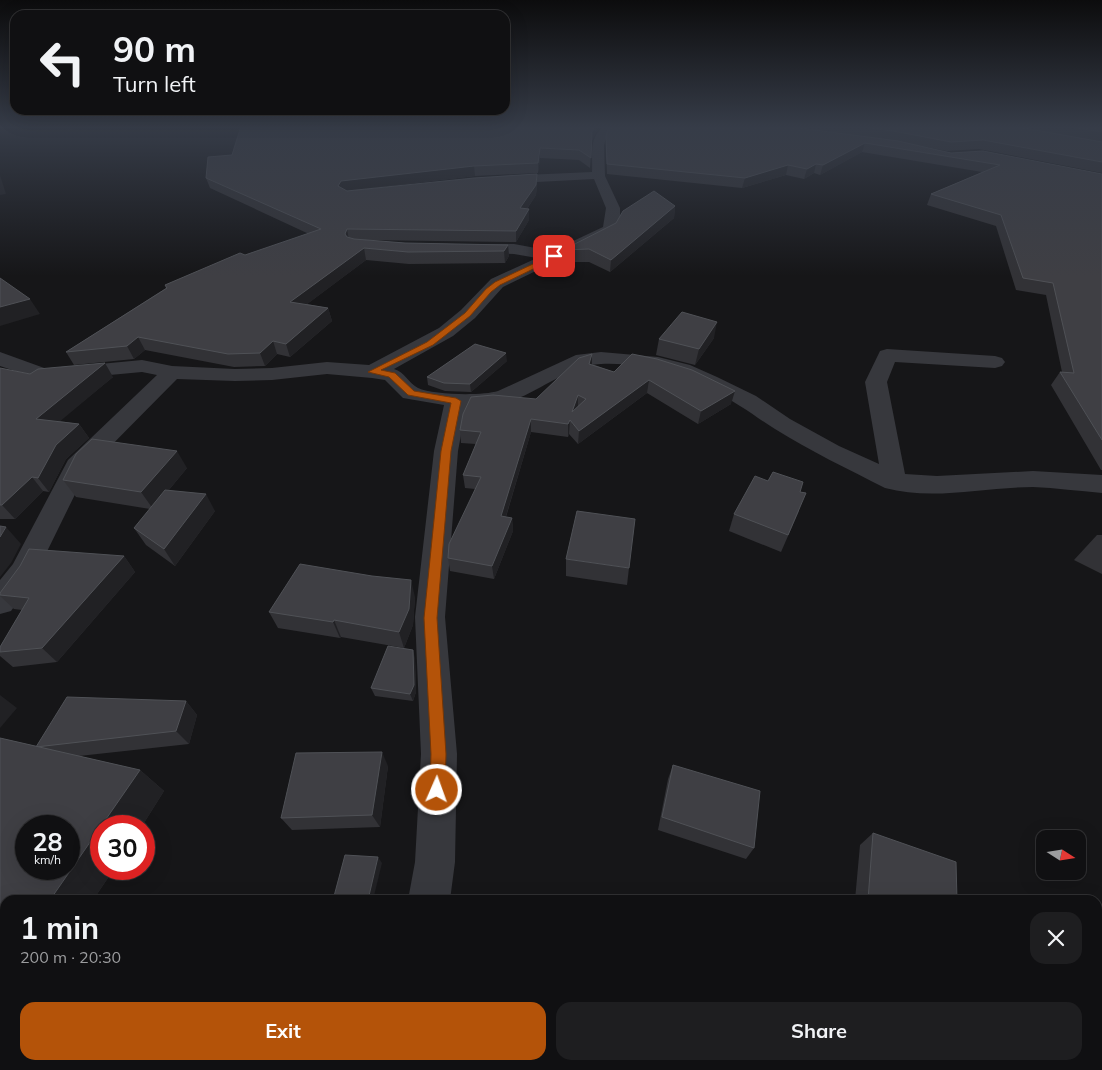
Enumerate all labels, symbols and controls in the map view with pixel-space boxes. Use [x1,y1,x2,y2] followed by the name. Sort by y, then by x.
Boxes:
[113,27,196,71] text: 90 m
[30,30,95,95] icon: left
[113,70,196,98] text: Turn left
[533,235,575,277] pin
[540,242,568,270] icon: arrive
[410,763,462,815] position arrow
[90,815,155,880] speed limit sign: 30
[32,826,63,857] text: 28
[1036,830,1086,880] north arrow
[1036,830,1086,880] map controls
[34,852,61,867] text: km/h
[20,909,99,947] text: 1 min
[1030,912,1082,964] button: close
[20,947,121,967] text: 200 m · 20:30
[20,1002,546,1060] button: Exit
[556,1002,1082,1060] button: Share

